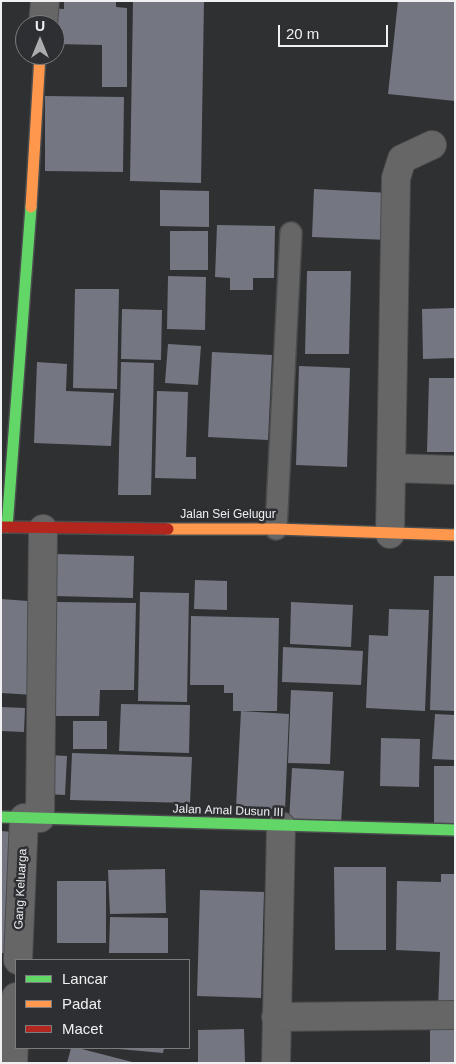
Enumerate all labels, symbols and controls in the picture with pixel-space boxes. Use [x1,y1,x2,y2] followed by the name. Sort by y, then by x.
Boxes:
[15,15,65,65] north arrow
[281,15,391,47] scale bar
[35,18,45,34] text: U
[286,25,319,42] text: 20 m
[180,508,276,522] street label: Jalan Sei Gelugur
[172,802,284,820] street label: Jalan Amal Dusun III
[12,848,30,930] street label: Gang Keluarga
[15,959,190,1049] legend
[62,970,108,987] text: Lancar
[62,995,101,1012] text: Padat
[62,1020,103,1037] text: Macet

